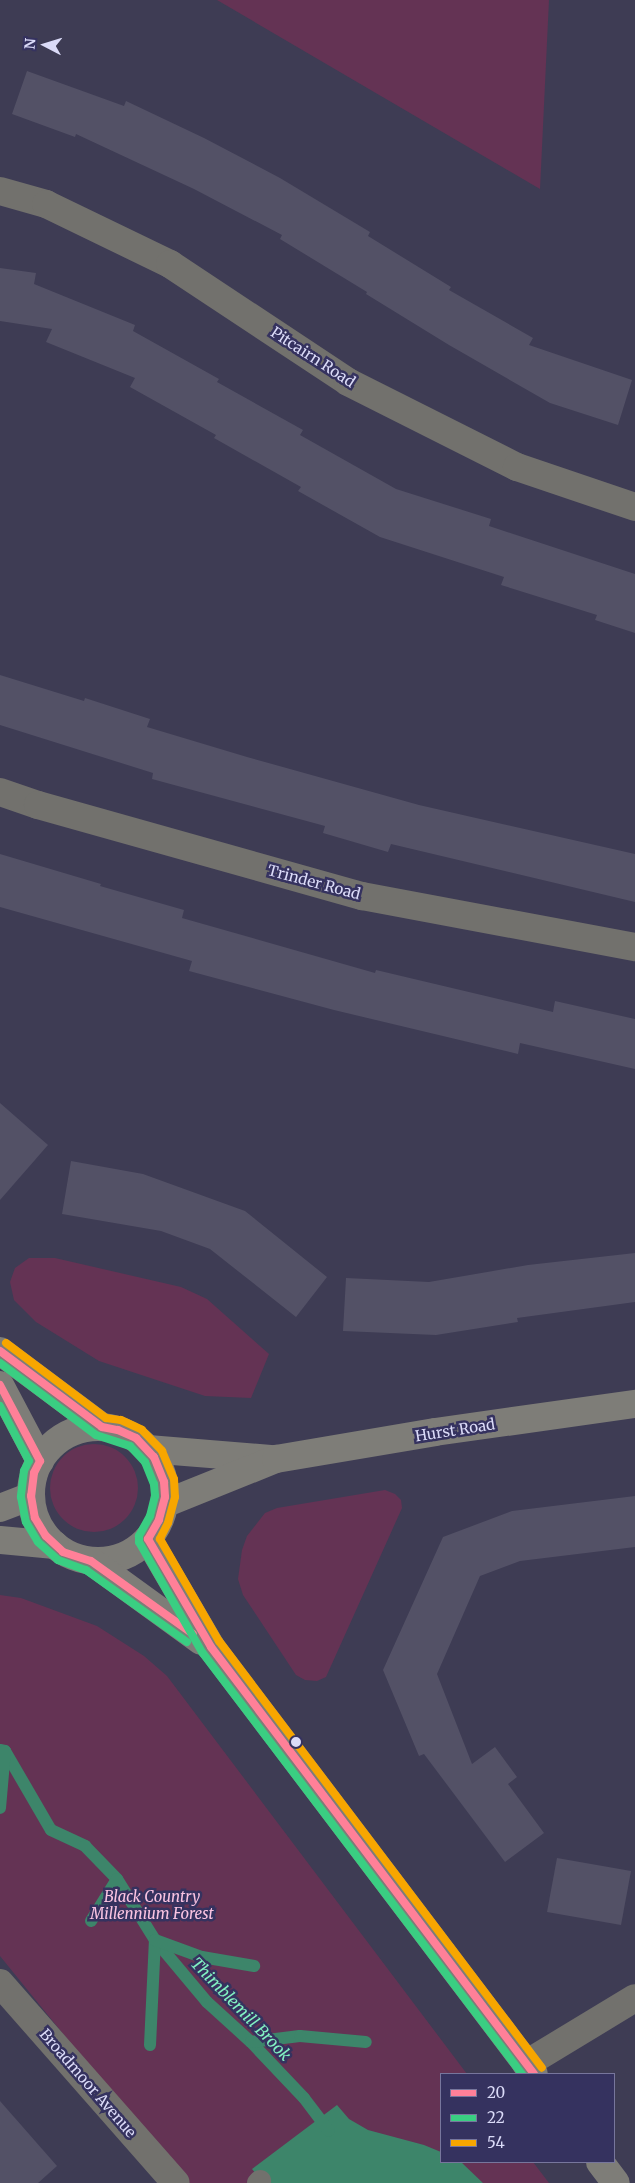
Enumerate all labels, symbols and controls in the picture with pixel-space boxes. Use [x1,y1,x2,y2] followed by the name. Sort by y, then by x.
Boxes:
[20,20,70,70] north arrow
[21,37,40,50] text: N
[267,323,359,391] street label: Pitcairn Road
[265,861,363,903] street label: Trinder Road
[414,1415,496,1445] street label: Hurst Road
[291,1737,301,1747] unlabelled marker
[90,1887,214,1922] park label: Black Country Millennium Forest
[187,1954,295,2064] water label: Thimblemill Brook
[36,2025,140,2141] street label: Broadmoor Avenue
[440,2073,615,2163] legend
[487,2083,505,2102] text: 20
[487,2108,505,2127] text: 22
[487,2133,505,2152] text: 54

